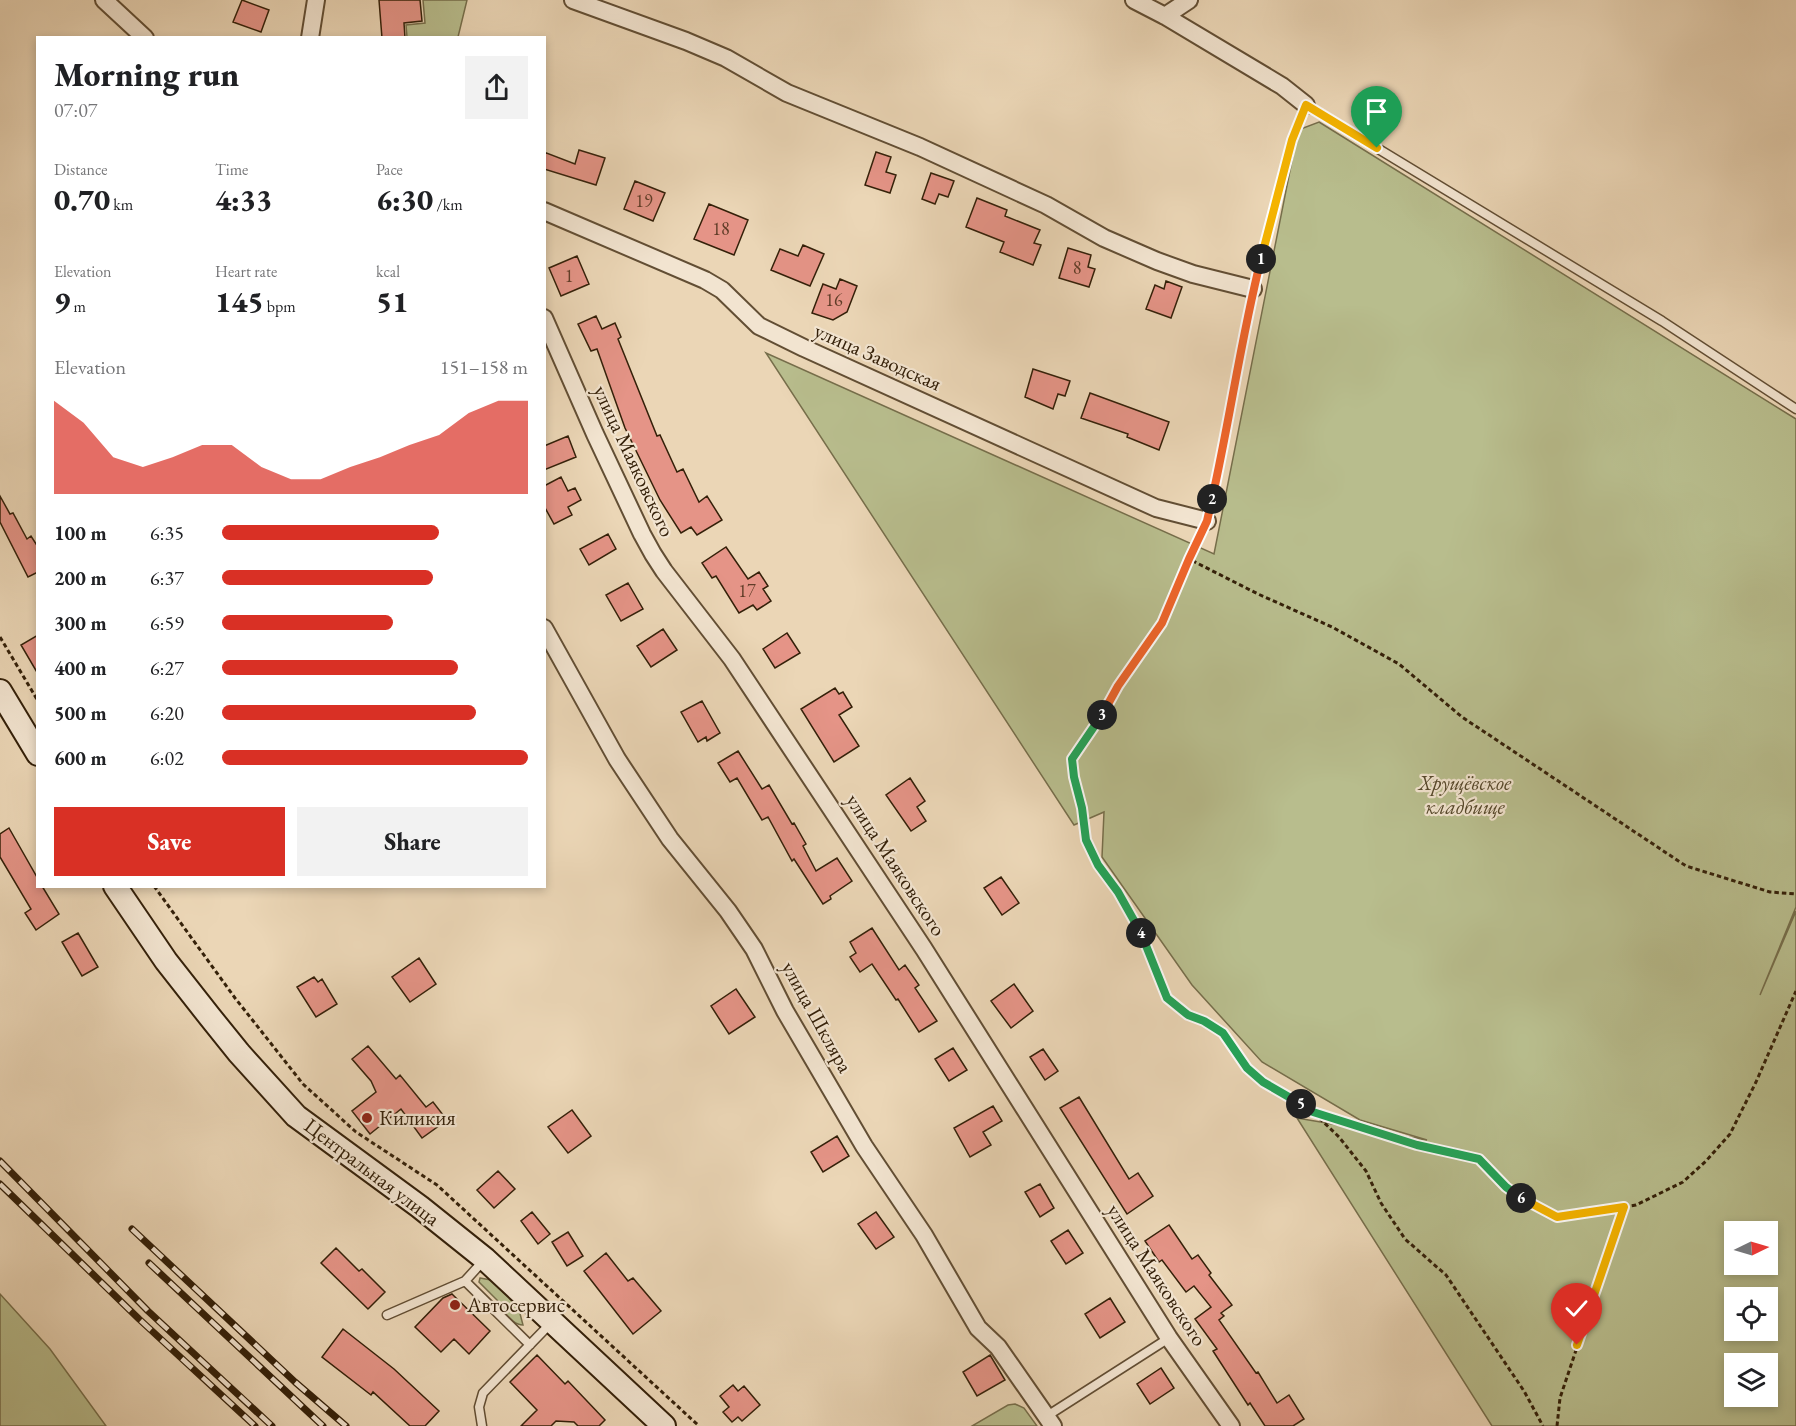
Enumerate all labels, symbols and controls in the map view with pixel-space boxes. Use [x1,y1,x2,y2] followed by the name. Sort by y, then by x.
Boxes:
[54,53,239,96] text: Morning run
[465,56,528,119] button: share
[1351,86,1402,148] pin
[1360,95,1393,128] icon: arrive
[54,97,97,123] text: 07:07
[54,159,107,180] text: Distance
[215,159,248,180] text: Time
[376,159,403,180] text: Pace
[54,180,110,219] text: 0.70
[215,180,272,219] text: 4:33
[376,180,433,219] text: 6:30
[635,189,653,212] house number: 19
[110,194,133,215] text: km
[433,194,463,215] text: /km
[712,217,730,240] house number: 18
[1246,244,1276,274] pin: 1
[1257,248,1265,269] text: 1
[1073,256,1081,279] house number: 8
[54,261,112,282] text: Elevation
[215,261,277,282] text: Heart rate
[376,261,400,282] text: kcal
[565,264,573,287] house number: 1
[54,282,70,321] text: 9
[215,282,264,321] text: 145
[376,282,408,321] text: 51
[825,288,843,311] house number: 16
[70,296,86,317] text: m
[264,296,296,317] text: bpm
[810,316,946,397] street label: улица Заводская
[54,354,126,380] text: Elevation
[440,354,528,380] text: 151–158 m
[587,381,681,541] street label: улица Маяковского
[1197,484,1227,514] pin: 2
[1208,488,1216,509] text: 2
[54,520,107,546] text: 100 m
[150,520,184,546] text: 6:35
[54,565,107,591] text: 200 m
[150,565,184,591] text: 6:37
[738,579,756,602] house number: 17
[54,610,107,636] text: 300 m
[150,610,184,636] text: 6:59
[54,655,107,681] text: 400 m
[150,655,184,681] text: 6:27
[54,700,107,726] text: 500 m
[150,700,184,726] text: 6:20
[1087,700,1117,730] pin: 3
[1098,704,1106,725] text: 3
[54,745,107,771] text: 600 m
[150,745,184,771] text: 6:02
[1417,769,1512,820] park label: Хрущёвское кладбище
[840,788,953,941] street label: улица Маяковского
[54,807,285,876] button: Save
[297,807,528,876] button: Share
[1126,918,1156,948] pin: 4
[1137,922,1145,943] text: 4
[776,956,859,1078] street label: улица Шкляра
[1286,1089,1316,1119] pin: 5
[1297,1093,1305,1114] text: 5
[379,1104,456,1131] place label: Киликия
[360,1111,374,1125] marker: Киликия
[299,1112,446,1232] street label: Центральная улица
[1506,1183,1536,1213] pin: 6
[1517,1187,1525,1208] text: 6
[1101,1198,1214,1351] street label: улица Маяковского
[1724,1221,1778,1275] north arrow
[1724,1221,1778,1407] map controls
[1551,1283,1602,1345] pin
[1724,1287,1778,1341] button: locate
[466,1291,565,1318] place label: Автосервис
[1560,1292,1593,1325] icon: check
[448,1298,462,1312] marker: Автосервис
[1724,1353,1778,1407] button: layers

